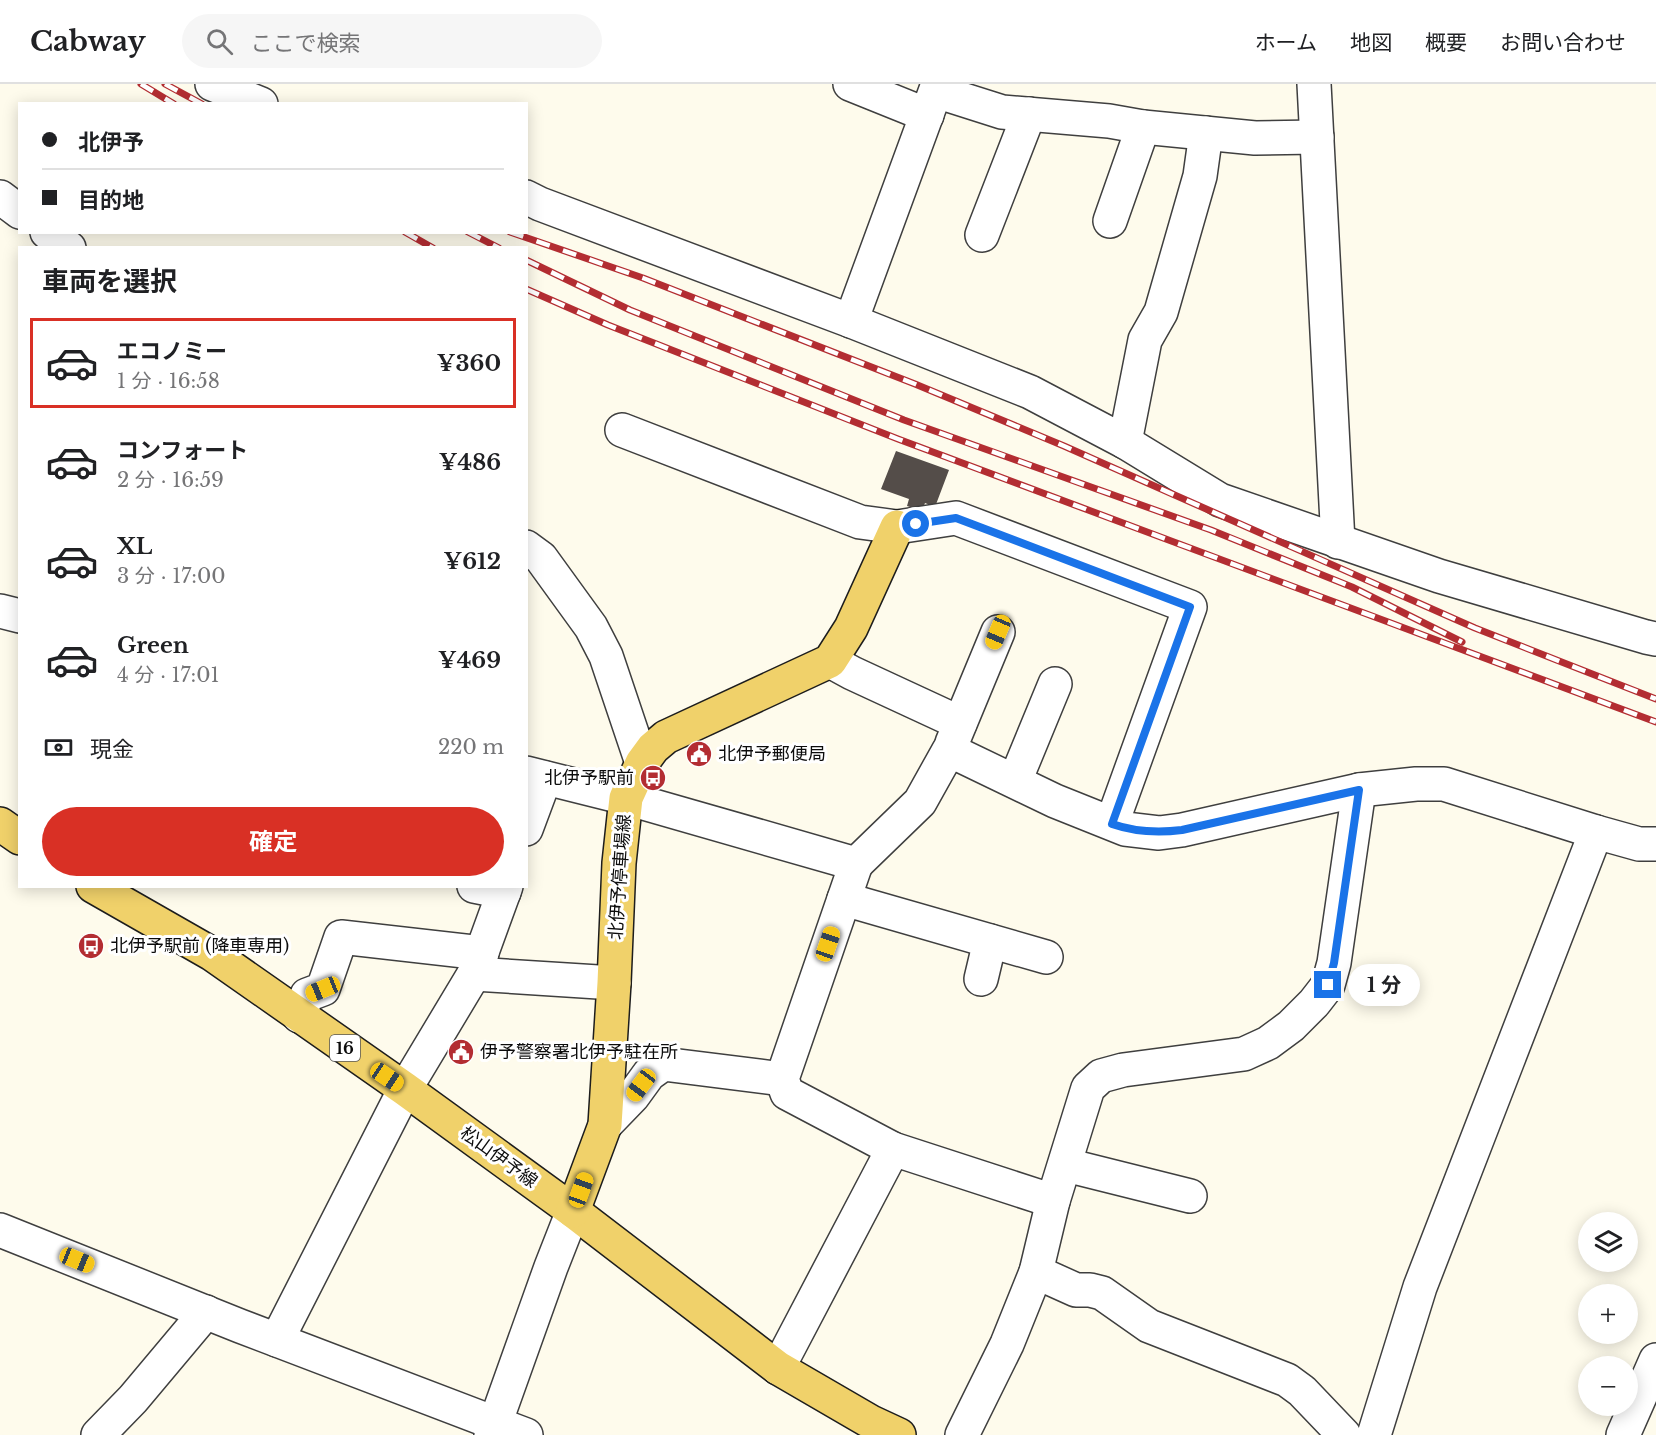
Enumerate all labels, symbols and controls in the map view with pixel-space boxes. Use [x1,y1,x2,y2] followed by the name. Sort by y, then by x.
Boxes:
[182,14,602,68] search box
[30,24,146,59] text: Cabway
[203,25,236,58] icon: search
[251,30,361,57] text: ここで検索
[1255,30,1317,56] text: ホーム
[1350,30,1392,56] text: 地図
[1425,30,1467,56] text: 概要
[1500,30,1626,56] text: お問い合わせ
[78,129,144,156] text: 北伊予
[78,187,144,214] text: 目的地
[42,265,177,298] text: 車両を選択
[45,336,99,390] icon: car
[117,338,227,365] text: エコノミー
[437,350,501,377] text: ¥360
[117,369,220,393] text: 1 分 · 16:58
[45,435,99,489] icon: car
[117,437,248,464] text: コンフォート
[439,449,501,476] text: ¥486
[117,468,224,492] text: 2 分 · 16:59
[902,510,929,537] route start
[117,533,152,560] text: XL
[45,534,99,588] icon: car
[444,548,501,575] text: ¥612
[117,564,225,588] text: 3 分 · 17:00
[983,612,1013,652] car
[117,632,189,659] text: Green
[45,633,99,687] icon: car
[438,647,501,674] text: ¥469
[117,663,219,687] text: 4 分 · 17:01
[42,731,75,764] icon: cash
[438,735,504,759] text: 220 m
[90,736,134,763] text: 現金
[684,739,714,769] public building icon: 北伊予郵便局
[718,743,826,765] place label: 北伊予郵便局
[638,763,668,793] bus stop icon: 北伊予駅前
[544,767,634,789] place label: 北伊予駅前
[42,807,504,876] button: 確定
[605,813,635,941] street label: 北伊予停車場線
[814,924,842,964] car
[76,931,106,961] bus stop icon: 北伊予駅前 (降車専用)
[110,935,289,957] place label: 北伊予駅前 (降車専用)
[1349,964,1421,1006] callout: 1 分
[1314,971,1341,998] route end
[1367,973,1401,997] text: 1 分
[303,974,343,1004] car
[330,1035,360,1061] road number: 16
[446,1037,476,1067] public building icon: 伊予警察署北伊予駐在所
[480,1041,678,1063] place label: 伊予警察署北伊予駐在所
[367,1059,407,1095] car
[623,1065,659,1105] car
[456,1122,542,1192] street label: 松山伊予線
[566,1170,596,1210] car
[1578,1212,1638,1416] map controls
[1578,1212,1638,1272] button: layers
[57,1245,97,1275] car
[1578,1284,1638,1344] button: +
[1578,1356,1638,1416] button: −

